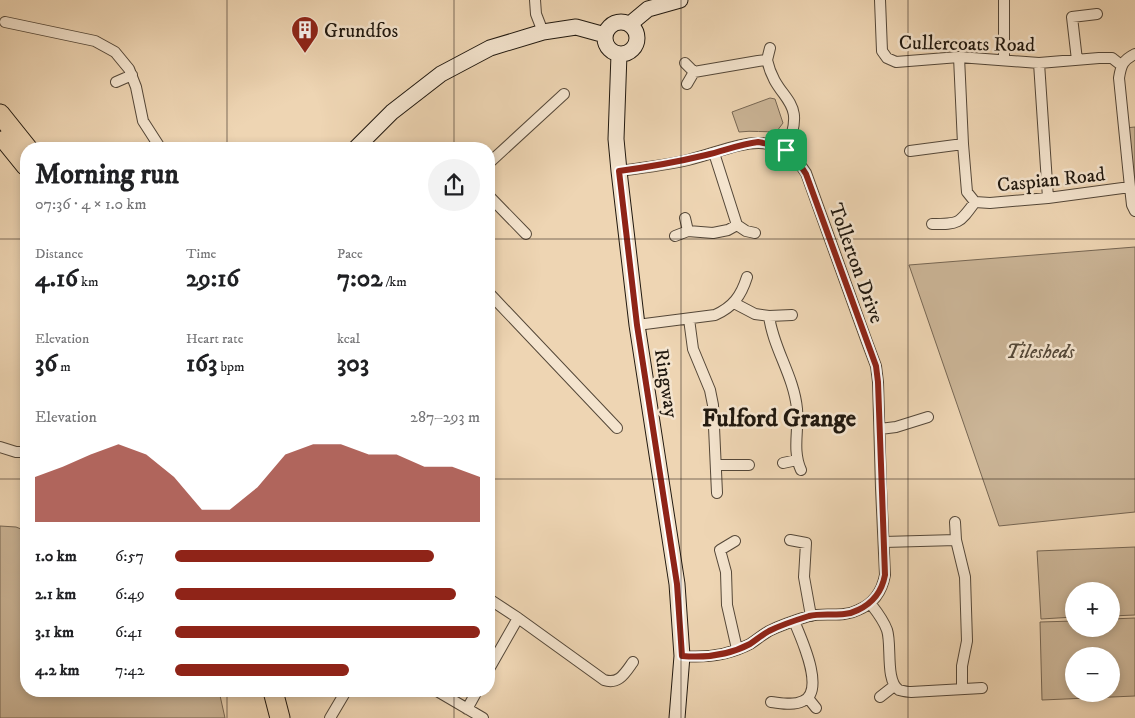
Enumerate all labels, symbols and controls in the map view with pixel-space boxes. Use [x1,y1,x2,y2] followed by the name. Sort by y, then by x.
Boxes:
[290,15,320,54] building icon: Grundfos
[324,19,398,44] place label: Grundfos
[899,31,1035,58] street label: Cullercoats Road
[765,129,807,171] pin
[772,136,800,164] icon: arrive
[35,157,179,192] text: Morning run
[428,159,480,211] button: share
[996,162,1106,199] street label: Caspian Road
[35,194,147,214] text: 07:36 · 4 × 1.0 km
[822,200,889,327] street label: Tollerton Drive
[35,245,83,263] text: Distance
[186,245,216,263] text: Time
[337,245,363,263] text: Pace
[35,263,78,294] text: 4.16
[186,263,239,294] text: 29:16
[337,263,382,294] text: 7:02
[78,273,98,291] text: km
[382,273,407,291] text: /km
[35,330,89,348] text: Elevation
[186,330,243,348] text: Heart rate
[337,330,360,348] text: kcal
[1006,340,1075,365] park label: Tilesheds
[648,347,683,420] street label: Ringway
[35,348,57,379] text: 36
[186,348,217,379] text: 163
[337,348,369,379] text: 303
[57,358,71,376] text: m
[217,358,245,376] text: bpm
[702,403,857,434] district label: Fulford Grange
[35,407,97,427] text: Elevation
[410,407,480,427] text: 287–293 m
[35,546,77,566] text: 1.0 km
[115,546,144,566] text: 6:57
[1065,582,1120,702] map controls
[1065,582,1120,637] button: +
[35,584,76,604] text: 2.1 km
[115,584,145,604] text: 6:49
[35,622,74,642] text: 3.1 km
[115,622,143,642] text: 6:41
[1065,647,1120,702] button: −
[35,660,80,680] text: 4.2 km
[115,660,145,680] text: 7:42

